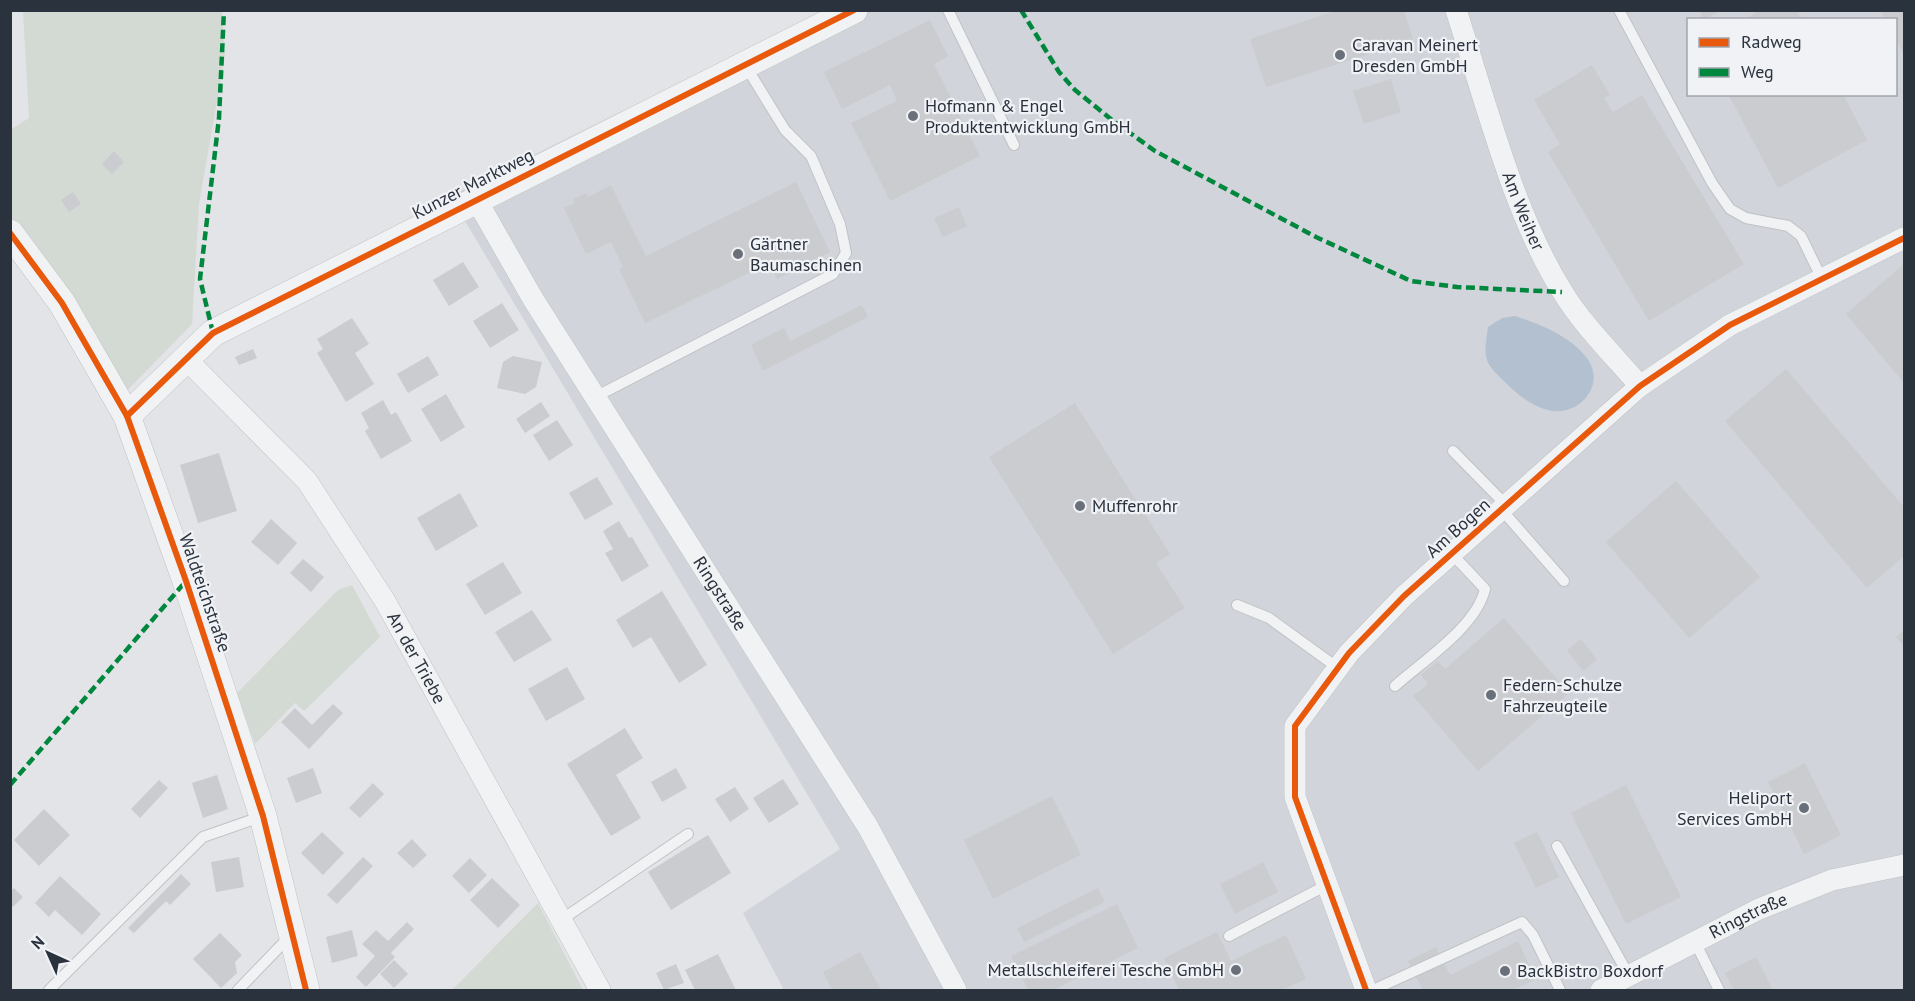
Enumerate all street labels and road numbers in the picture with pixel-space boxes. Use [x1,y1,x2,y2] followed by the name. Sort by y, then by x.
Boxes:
[408,143,537,224] street label: Kunzer Marktweg
[1497,168,1550,254] street label: Am Weiher
[1421,493,1495,563] street label: Am Bogen
[174,530,237,655] street label: Waldteichstraße
[688,552,752,635] street label: Ringstraße
[382,608,452,708] street label: An der Triebe
[1705,887,1790,944] street label: Ringstraße

